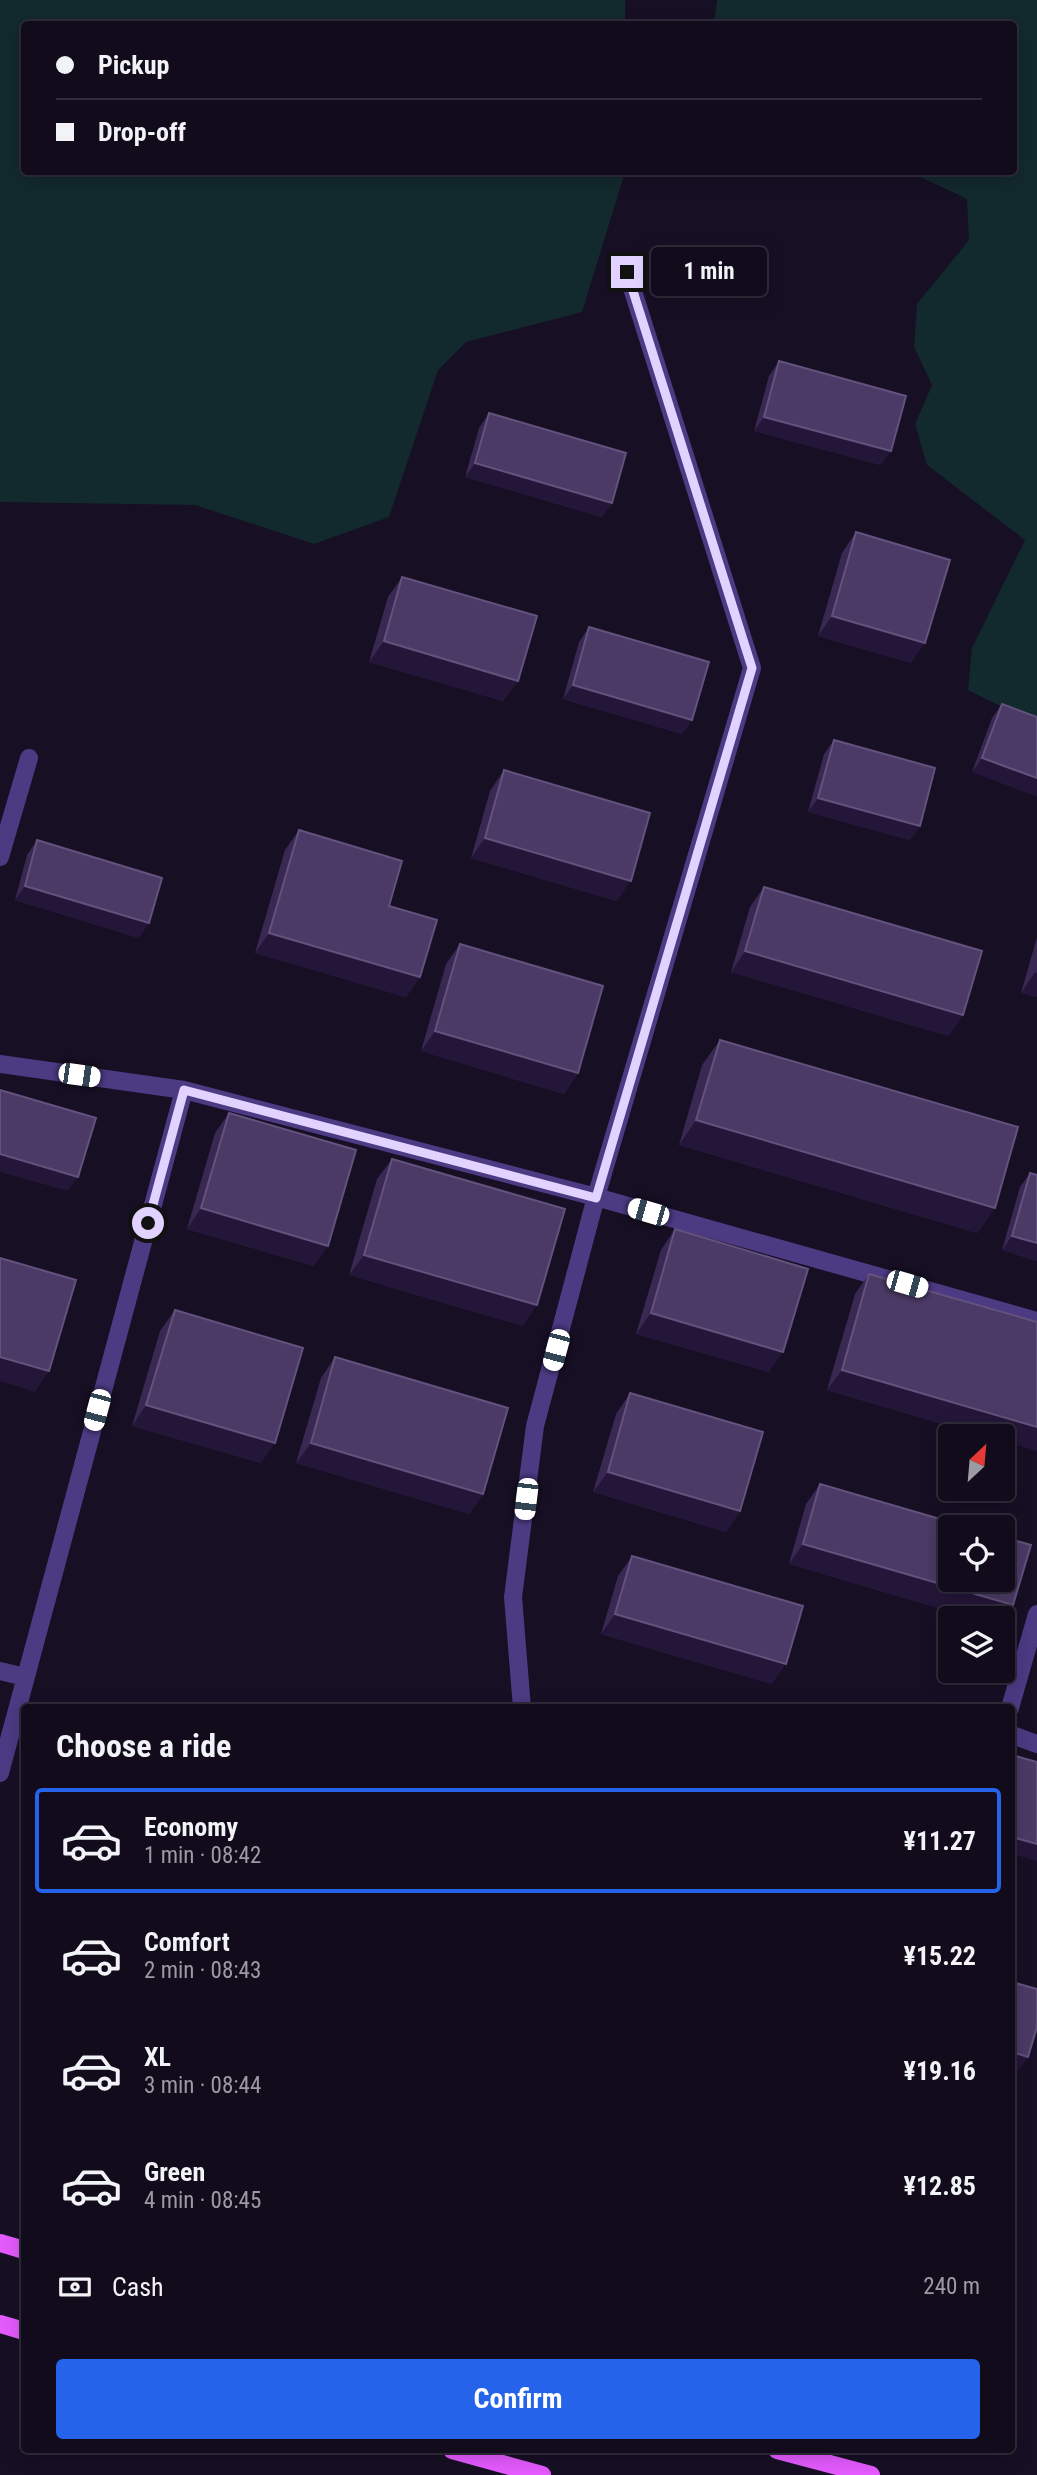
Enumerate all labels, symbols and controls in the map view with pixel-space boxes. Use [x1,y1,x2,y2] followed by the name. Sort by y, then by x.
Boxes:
[98,50,169,80] text: Pickup
[98,117,186,147] text: Drop-off
[652,247,767,296] callout: 1 min
[611,256,643,288] route end
[683,258,735,285] text: 1 min
[57,1062,102,1088] car
[625,1196,672,1228] car
[132,1207,164,1239] route start
[884,1268,931,1300] car
[541,1327,572,1373] car
[82,1387,113,1433] car
[938,1424,1015,1502] north arrow
[938,1424,1015,1683] map controls
[514,1477,539,1521] car
[938,1515,1015,1592] button: locate
[938,1606,1015,1683] button: layers
[56,1727,231,1765] text: Choose a ride
[60,1809,123,1872] icon: car
[144,1812,238,1842] text: Economy
[904,1826,976,1856] text: ¥11.27
[144,1842,261,1869] text: 1 min · 08:42
[60,1924,123,1987] icon: car
[144,1927,230,1957] text: Comfort
[904,1941,976,1971] text: ¥15.22
[144,1957,261,1984] text: 2 min · 08:43
[60,2039,123,2102] icon: car
[144,2042,171,2072] text: XL
[904,2056,976,2086] text: ¥19.16
[144,2072,261,2099] text: 3 min · 08:44
[60,2154,123,2217] icon: car
[144,2157,205,2187] text: Green
[904,2171,976,2201] text: ¥12.85
[144,2187,261,2214] text: 4 min · 08:45
[56,2268,94,2306] icon: cash
[112,2272,164,2302] text: Cash
[923,2273,980,2300] text: 240 m
[56,2359,980,2439] button: Confirm

